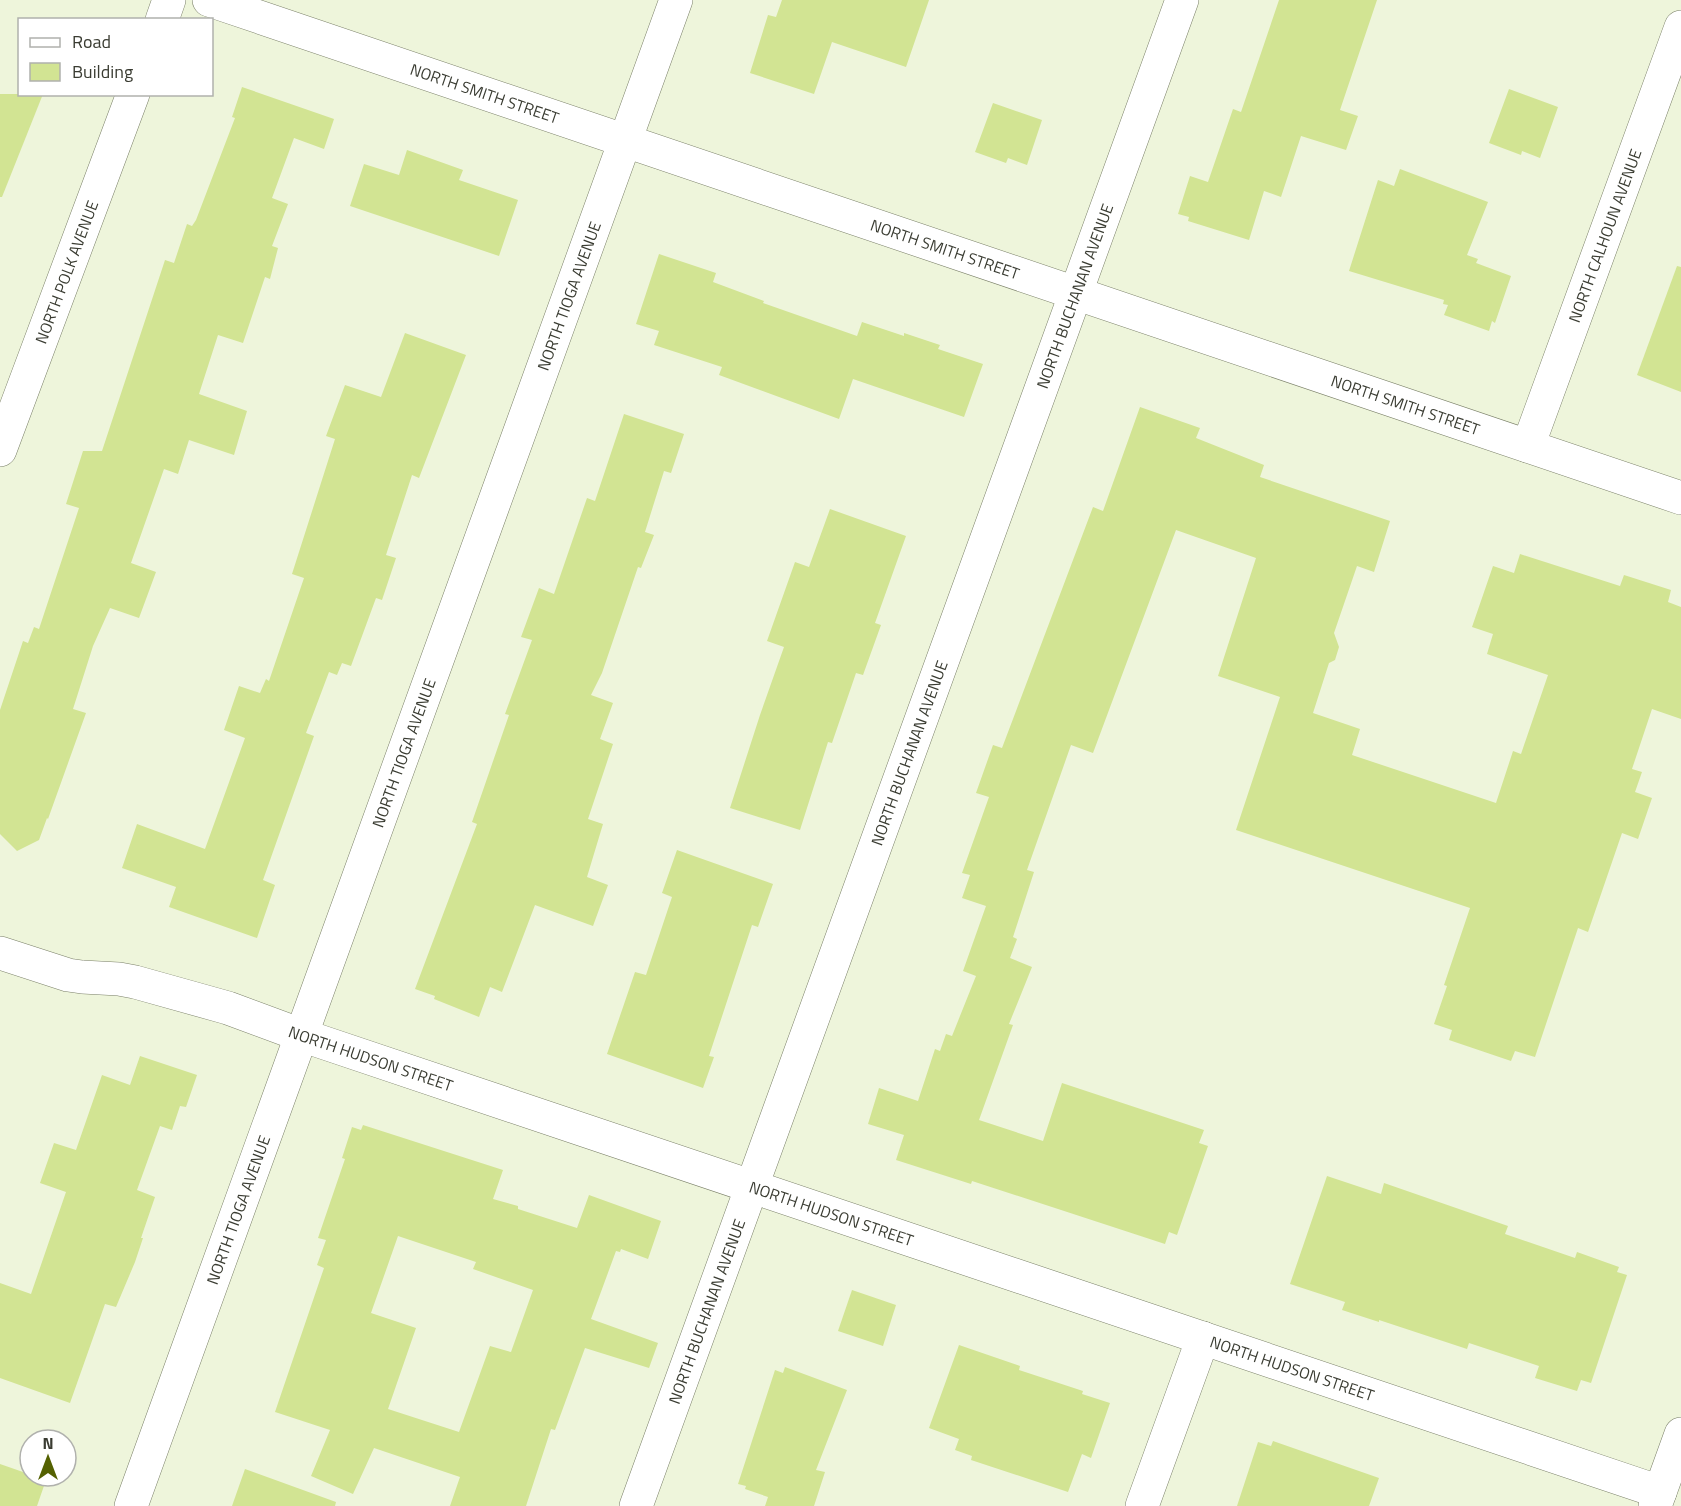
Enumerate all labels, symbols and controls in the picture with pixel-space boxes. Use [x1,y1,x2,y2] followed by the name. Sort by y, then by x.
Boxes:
[18,18,213,96] legend
[72,28,111,55] text: Road
[407,57,563,130] street label: NORTH SMITH STREET
[72,58,133,85] text: Building
[1562,145,1648,326] street label: NORTH CALHOUN AVENUE
[29,197,104,347] street label: NORTH POLK AVENUE
[1030,200,1119,392] street label: NORTH BUCHANAN AVENUE
[867,213,1023,286] street label: NORTH SMITH STREET
[531,218,607,374] street label: NORTH TIOGA AVENUE
[1328,368,1484,441] street label: NORTH SMITH STREET
[864,657,954,849] street label: NORTH BUCHANAN AVENUE
[366,675,442,831] street label: NORTH TIOGA AVENUE
[285,1019,457,1097] street label: NORTH HUDSON STREET
[200,1132,276,1288] street label: NORTH TIOGA AVENUE
[746,1175,917,1252] street label: NORTH HUDSON STREET
[662,1215,751,1407] street label: NORTH BUCHANAN AVENUE
[1207,1329,1378,1407] street label: NORTH HUDSON STREET
[18,1428,78,1488] north arrow
[42,1431,54,1455] text: N

